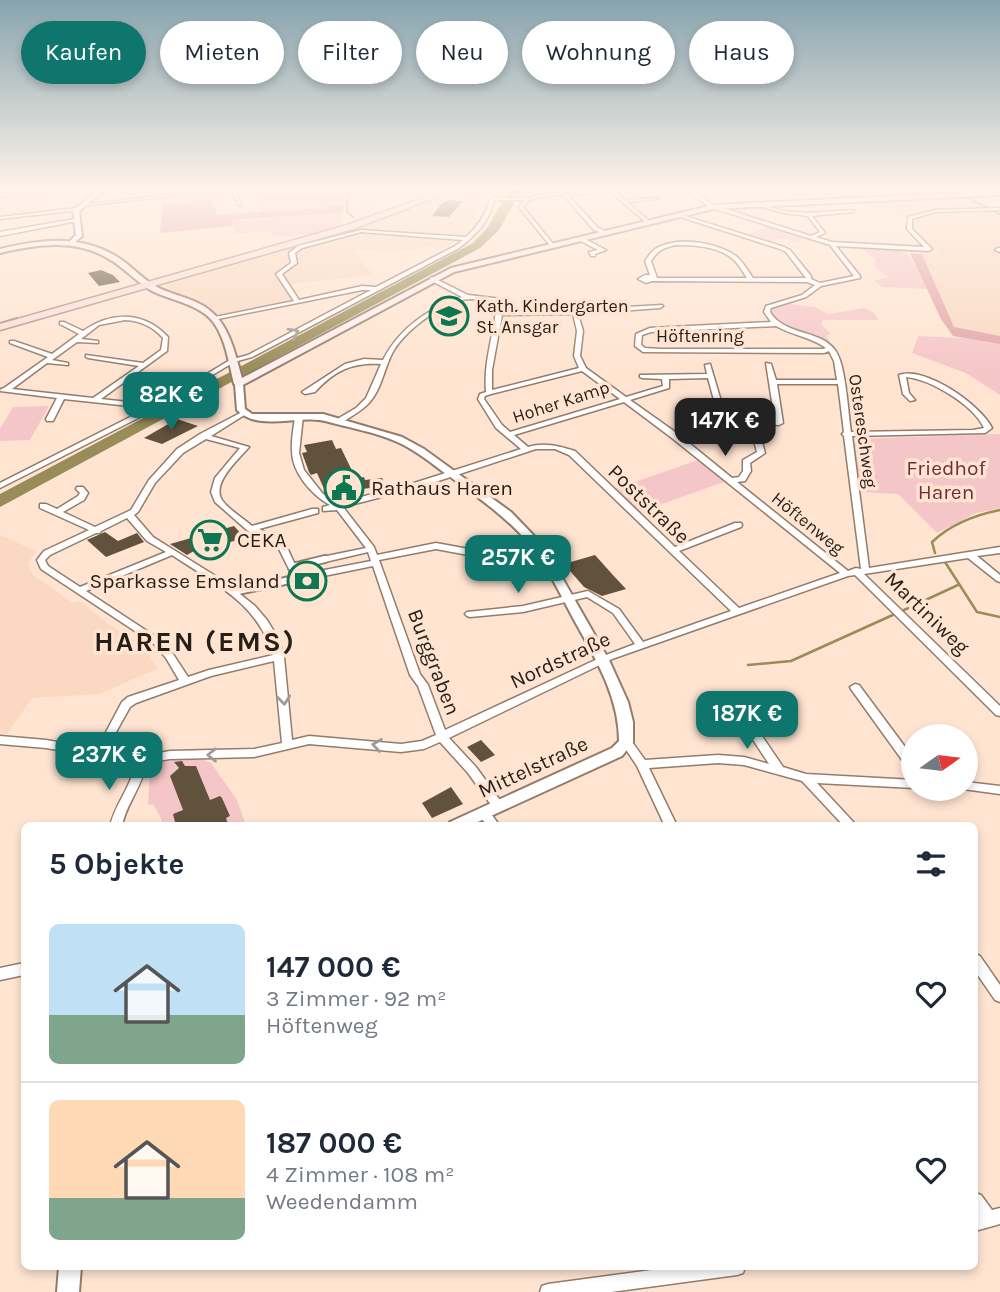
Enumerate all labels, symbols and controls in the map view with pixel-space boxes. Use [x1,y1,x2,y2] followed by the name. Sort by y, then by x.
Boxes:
[21,21,146,84] chip: Kaufen
[160,21,284,84] chip: Mieten
[298,21,402,84] chip: Filter
[416,21,508,84] chip: Neu
[522,21,675,84] chip: Wohnung
[689,21,794,84] chip: Haus
[428,295,470,337] school or university icon: Kath. Kindergarten St. Ansgar
[476,295,629,338] place label: Kath. Kindergarten St. Ansgar
[656,325,744,347] street label: Höftenring
[287,328,299,341] one-way arrow
[122,372,220,432] pin: 82K €
[844,373,882,489] street label: Ostereschweg
[510,376,612,428] street label: Hoher Kamp
[139,381,203,408] text: 82K €
[668,398,782,458] pin: 147K €
[691,407,759,434] text: 147K €
[906,456,987,504] park label: Friedhof Haren
[603,459,695,549] street label: Poststraße
[323,467,365,509] public building icon: Rathaus Haren
[371,476,513,500] place label: Rathaus Haren
[767,487,849,559] street label: Höftenweg
[189,519,231,561] supermarket icon: CEKA
[237,528,287,552] place label: CEKA
[461,536,575,595] pin: 257K €
[481,544,555,571] text: 257K €
[286,560,328,602] bank icon: Sparkasse Emsland
[880,567,974,659] street label: Martiniweg
[90,569,280,593] place label: Sparkasse Emsland
[403,606,465,718] street label: Burggraben
[94,625,296,658] district label: HAREN (EMS)
[506,626,614,694] street label: Nordstraße
[690,692,804,751] pin: 187K €
[276,695,291,706] one-way arrow
[712,700,782,727] text: 187K €
[901,724,978,802] north arrow
[901,724,978,801] map controls
[474,731,592,803] street label: Mittelstraße
[52,732,166,792] pin: 237K €
[371,738,383,753] one-way arrow
[71,741,147,768] text: 237K €
[206,747,216,763] one-way arrow
[912,845,950,883] icon: filters
[49,846,184,882] text: 5 Objekte
[266,949,401,985] text: 147 000 €
[105,952,189,1036] icon: home
[912,975,950,1013] icon: heart
[266,985,447,1012] text: 3 Zimmer · 92 m²
[266,1012,378,1039] text: Höftenweg
[266,1125,402,1161] text: 187 000 €
[105,1128,189,1212] icon: home
[912,1151,950,1189] icon: heart
[266,1161,455,1188] text: 4 Zimmer · 108 m²
[266,1188,418,1215] text: Weedendamm

